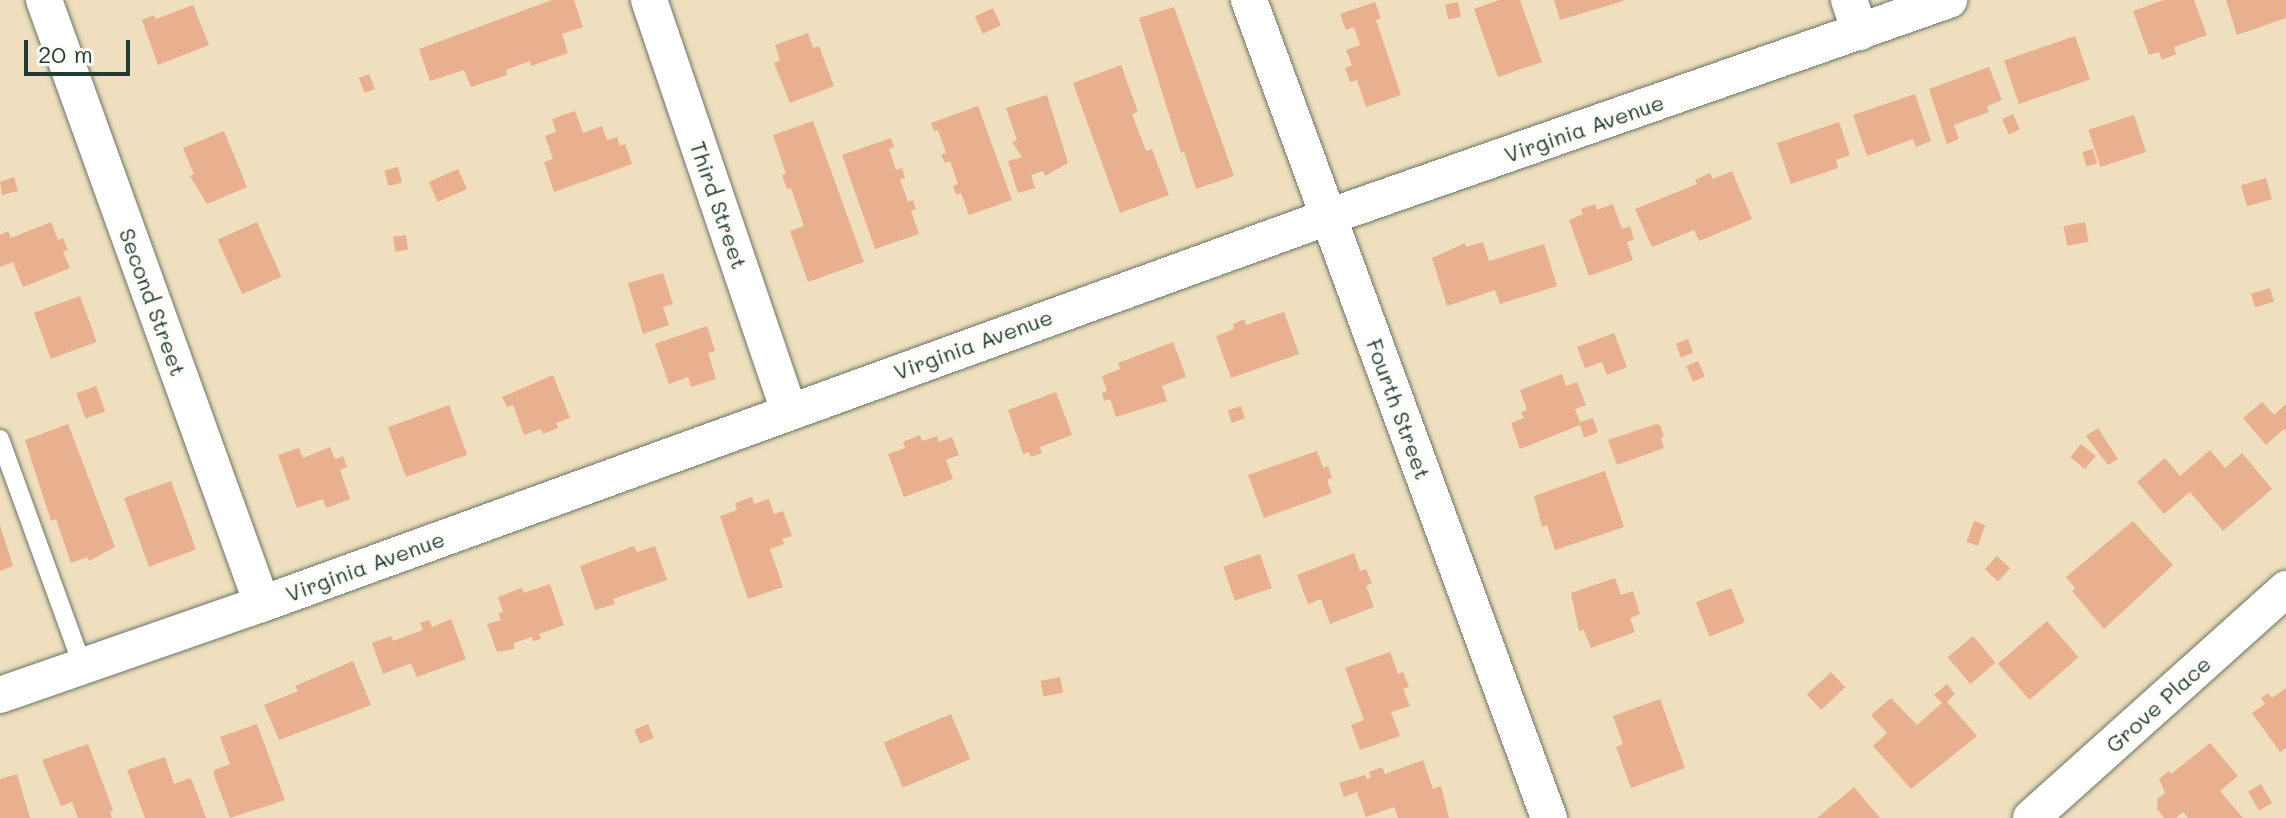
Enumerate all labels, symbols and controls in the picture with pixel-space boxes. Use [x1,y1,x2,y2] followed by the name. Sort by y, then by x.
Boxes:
[28,24,134,74] scale bar
[38,38,93,69] text: 20 m
[1501,88,1667,168] street label: Virginia Avenue
[685,138,753,272] street label: Third Street
[114,225,192,379] street label: Second Street
[890,303,1056,385] street label: Virginia Avenue
[1361,335,1437,483] street label: Fourth Street
[282,525,448,607] street label: Virginia Avenue
[2100,650,2216,758] street label: Grove Place

